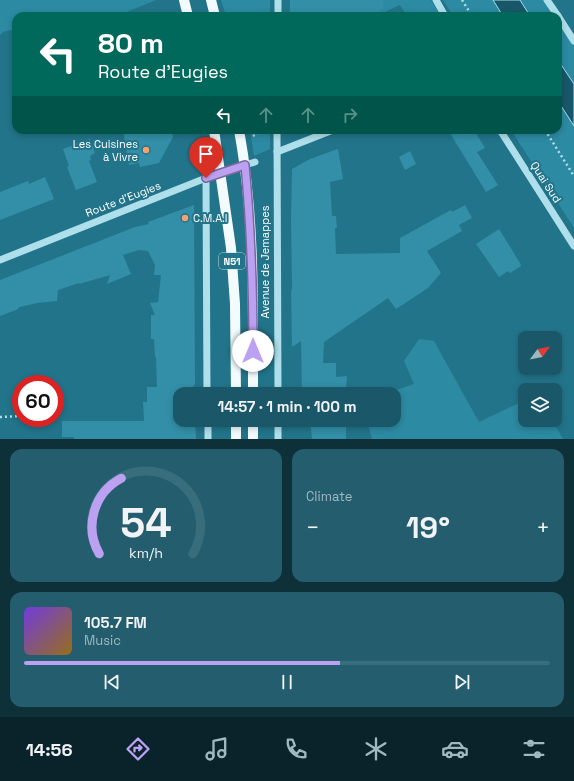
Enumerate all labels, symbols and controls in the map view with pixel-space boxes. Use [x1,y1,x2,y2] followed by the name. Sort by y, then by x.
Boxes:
[98,25,164,61] text: 80 m
[32,28,84,80] icon: left
[98,60,228,83] text: Route d'Eugies
[213,104,235,126] icon: left
[255,104,277,126] icon: ahead
[297,104,319,126] icon: ahead
[339,104,361,126] icon: right
[73,137,138,164] place label: Les Cuisines à Vivre
[189,137,223,178] pin
[195,143,217,165] icon: arrive
[141,145,151,155] marker: Les Cuisines à Vivre
[527,159,565,205] street label: Quai Sud
[83,178,163,220] street label: Route d'Eugies
[258,205,272,319] street label: Avenue de Jemappes
[193,211,228,225] place label: C.M.A.I
[180,213,190,223] marker: C.M.A.I
[219,253,245,269] road number: N51
[232,330,274,372] position arrow
[518,331,562,375] north arrow
[518,331,562,427] map controls
[12,375,64,427] speed limit sign: 60
[518,383,562,427] button: layers
[217,397,357,416] text: 14:57 · 1 min · 100 m
[306,488,352,505] text: Climate
[120,495,172,548] text: 54
[406,508,450,547] text: 19°
[306,513,320,541] text: −
[536,513,550,541] text: +
[129,543,163,561] text: km/h
[84,613,147,632] text: 105.7 FM
[84,632,121,649] text: Music
[101,671,123,693] icon: previous
[276,671,298,693] icon: pause
[451,671,473,693] icon: next
[124,735,152,763] icon: directions
[203,735,231,763] icon: music
[282,735,310,763] icon: phone
[362,735,390,763] icon: climate
[441,735,469,763] icon: car
[520,735,548,763] icon: filters
[26,738,73,761] text: 14:56

